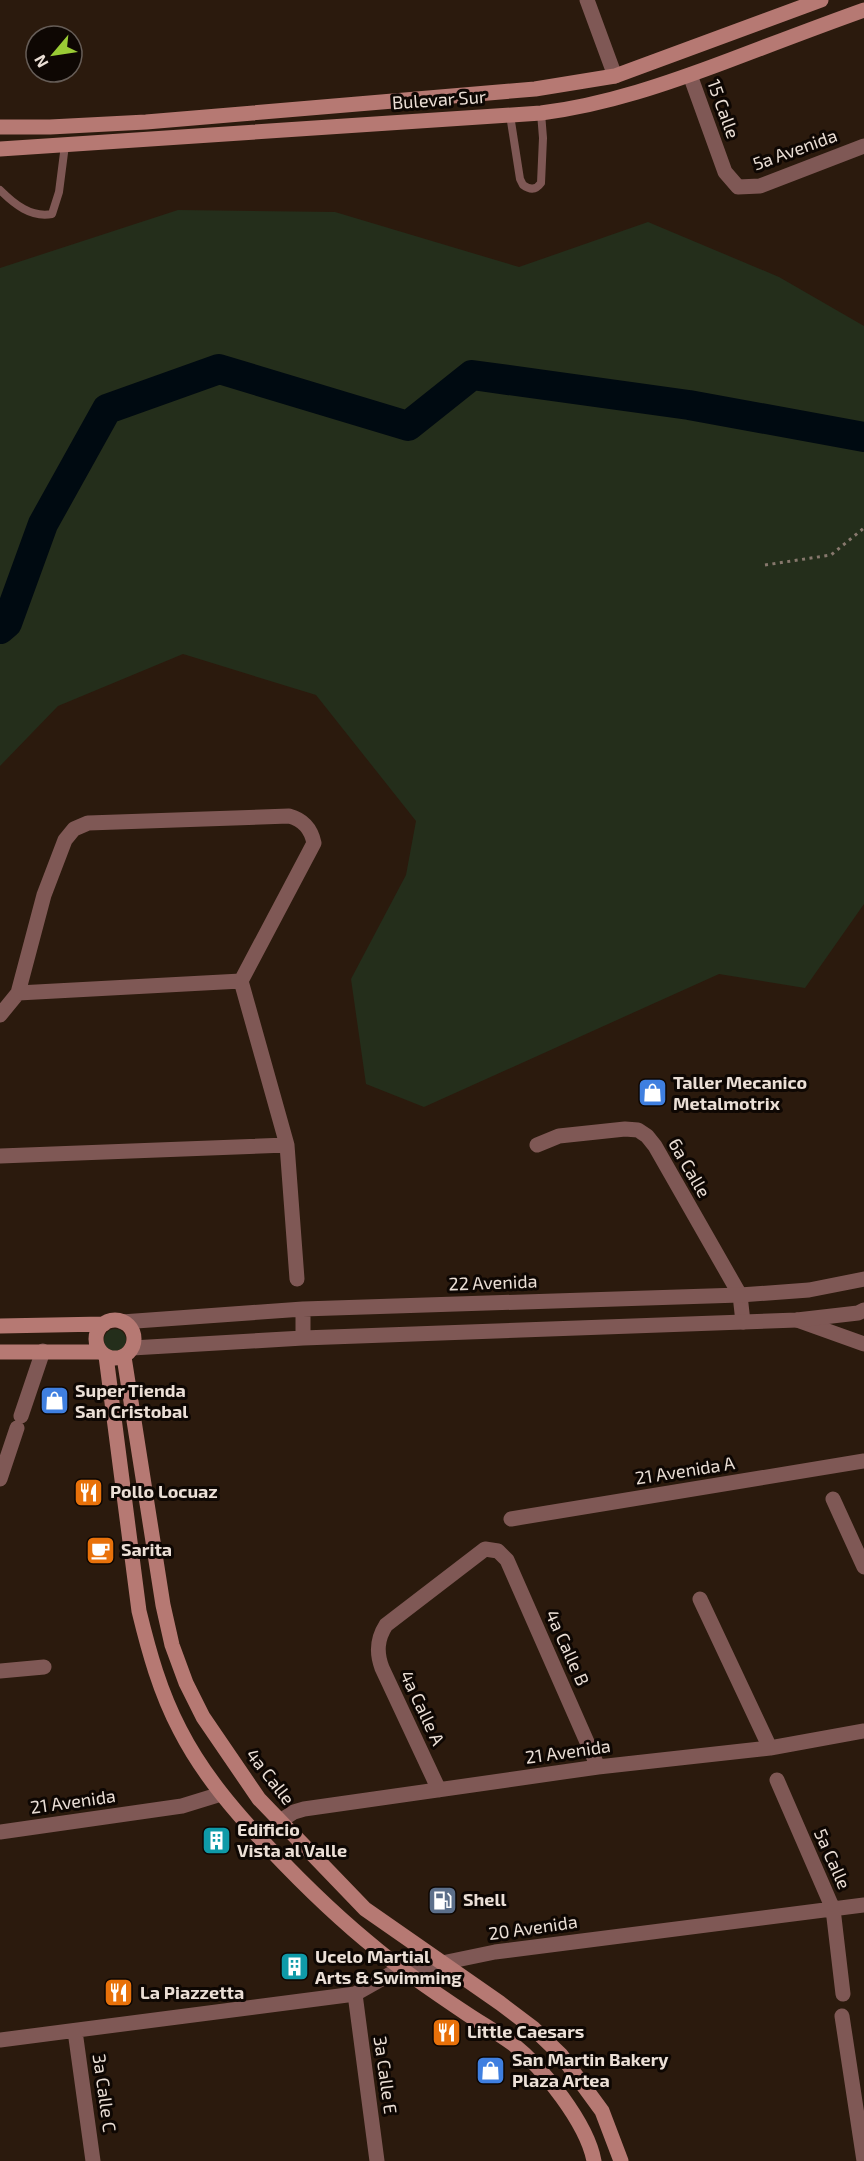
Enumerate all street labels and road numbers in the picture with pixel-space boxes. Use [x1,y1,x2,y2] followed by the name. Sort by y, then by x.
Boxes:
[703,76,745,141] street label: 15 Calle
[391,85,487,113] street label: Bulevar Sur
[749,124,840,174] street label: 5a Avenida
[664,1134,716,1201] street label: 6a Calle
[448,1269,538,1295] street label: 22 Avenida
[633,1451,737,1489] street label: 21 Avenida A
[541,1606,594,1689] street label: 4a Calle B
[396,1667,450,1749] street label: 4a Calle A
[524,1734,612,1768] street label: 21 Avenida
[242,1744,300,1809] street label: 4a Calle
[29,1784,117,1818] street label: 21 Avenida
[810,1825,856,1892] street label: 5a Calle
[487,1910,579,1944] street label: 20 Avenida
[370,2034,402,2115] street label: 3a Calle E
[89,2052,121,2133] street label: 3a Calle C

